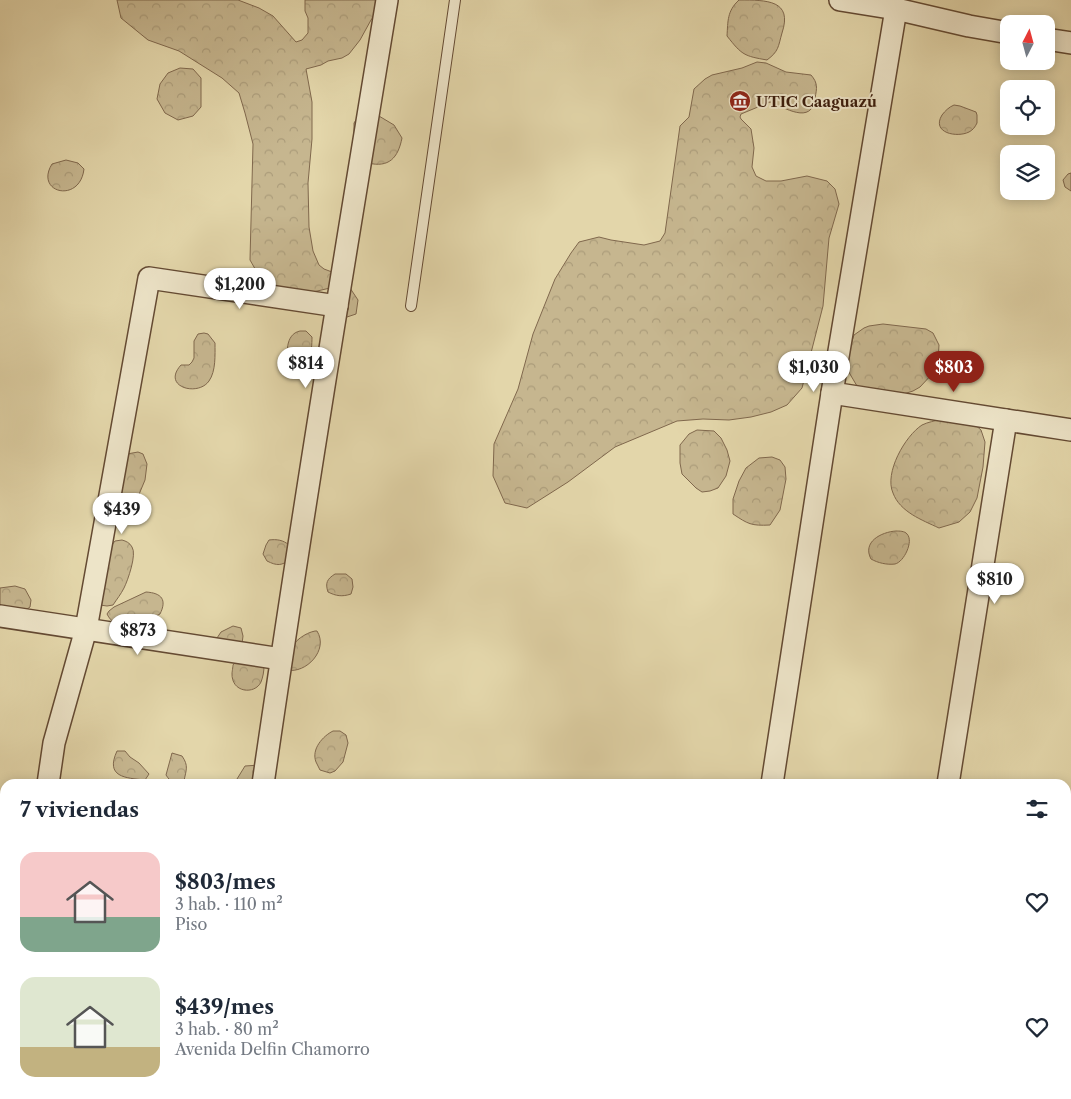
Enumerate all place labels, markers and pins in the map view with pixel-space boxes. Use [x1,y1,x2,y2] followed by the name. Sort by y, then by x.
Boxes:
[728,89,752,113] museum icon: UTIC Caaguazú
[756,92,877,111] place label: UTIC Caaguazú
[199,268,281,310] pin: $1,200
[276,346,336,389] pin: $814
[773,350,855,393] pin: $1,030
[924,350,984,393] pin: $803
[92,492,152,535] pin: $439
[965,562,1025,605] pin: $810
[108,614,168,656] pin: $873

